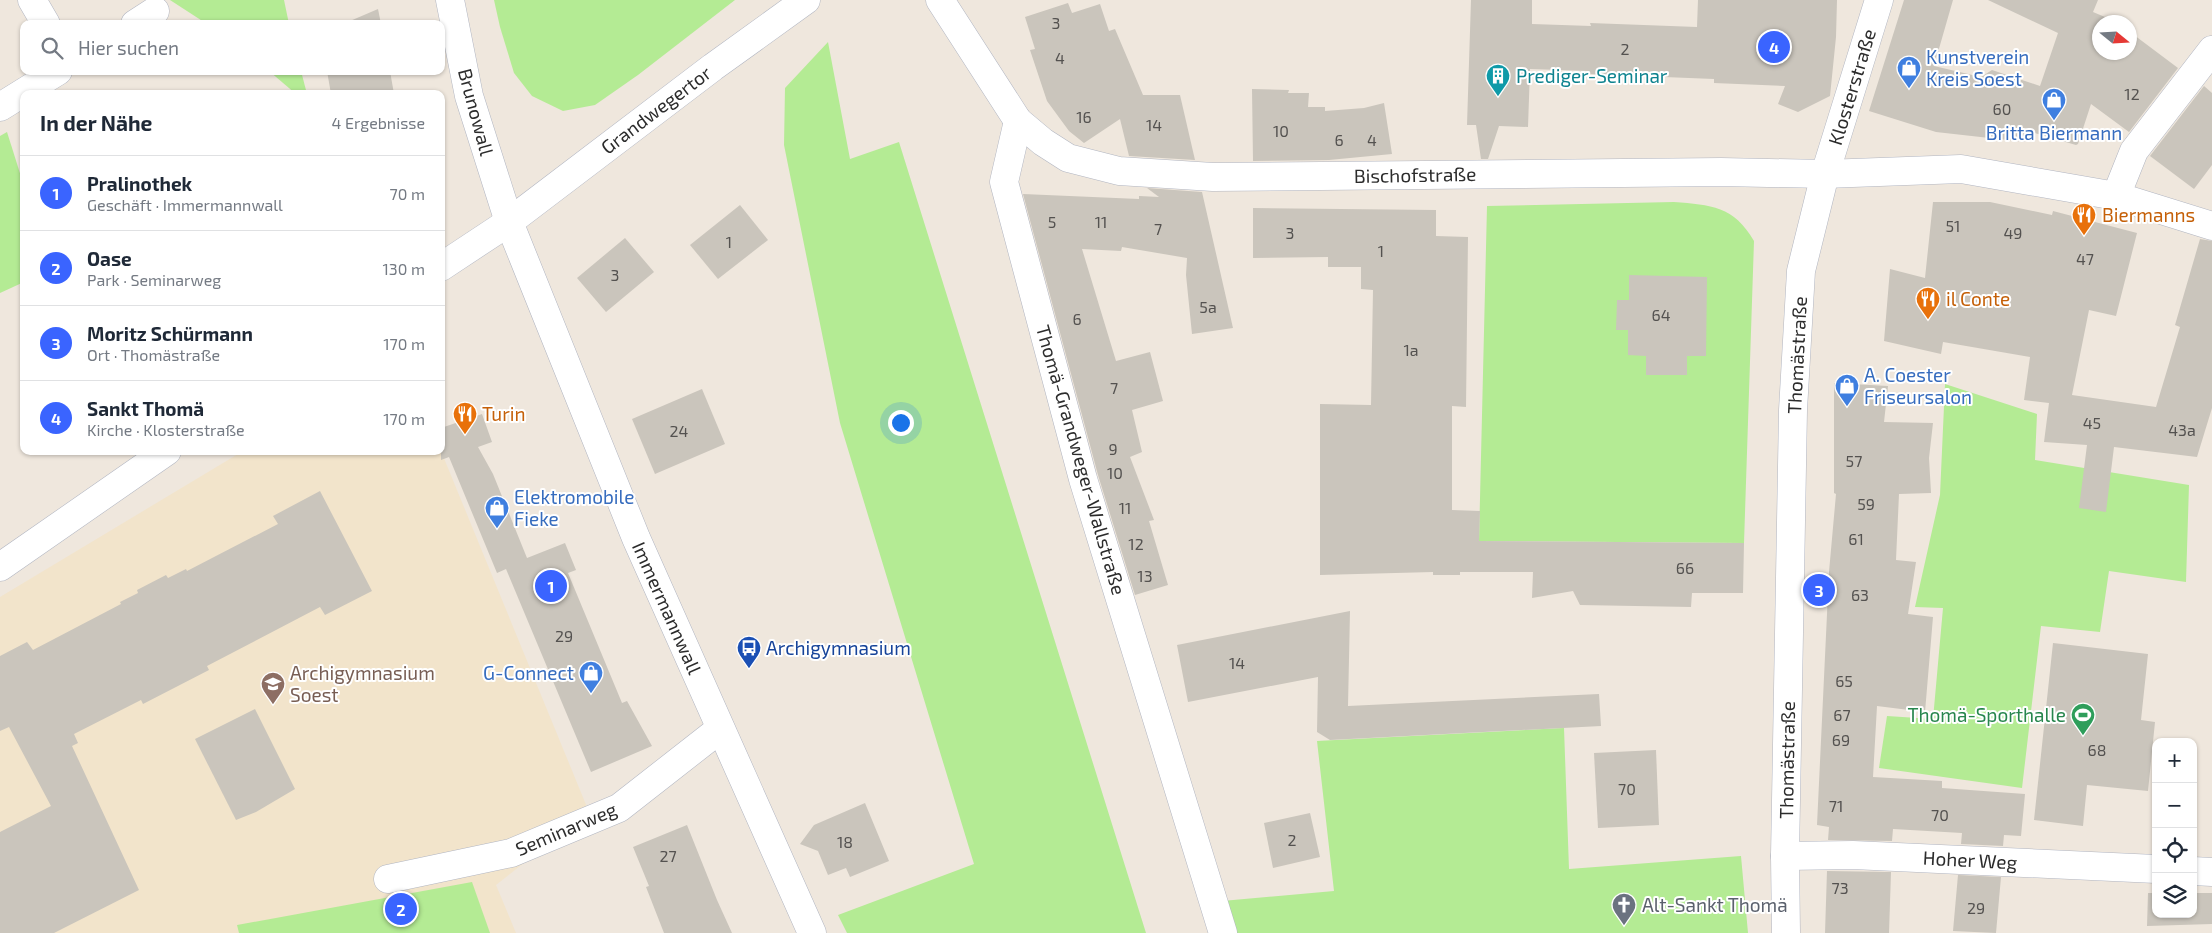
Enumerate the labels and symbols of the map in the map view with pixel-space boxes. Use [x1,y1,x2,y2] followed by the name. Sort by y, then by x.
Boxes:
[1052,13,1060,32] house number: 3
[2092,15,2137,60] north arrow
[1823,26,1880,148] street label: Klosterstraße
[1758,28,1790,66] pin: 4
[1621,39,1630,58] house number: 2
[1926,45,2029,90] place label: Kunstverein Kreis Soest
[1055,48,1065,67] house number: 4
[1896,55,1922,89] shop icon: Kunstverein Kreis Soest
[596,61,716,158] street label: Grandwegertor
[1485,63,1511,97] building icon: Prediger-Seminar
[1516,64,1668,87] place label: Prediger-Seminar
[454,66,499,158] street label: Brunowall
[2124,84,2140,103] house number: 12
[2041,87,2067,121] shop icon: Britta Biermann
[1993,99,2011,118] house number: 60
[1076,107,1092,126] house number: 16
[1146,115,1162,134] house number: 14
[1273,121,1289,140] house number: 10
[1986,121,2122,144] place label: Britta Biermann
[1334,130,1344,149] house number: 6
[1367,130,1377,149] house number: 4
[1354,162,1476,187] street label: Bischofstraße
[2071,202,2097,236] restaurant icon: Biermanns
[2102,203,2195,226] place label: Biermanns
[1048,212,1056,231] house number: 5
[1095,212,1107,231] house number: 11
[1946,216,1960,235] house number: 51
[1154,219,1162,238] house number: 7
[1286,223,1294,242] house number: 3
[2004,223,2023,242] house number: 49
[726,232,732,251] house number: 1
[1378,241,1384,260] house number: 1
[2076,249,2094,268] house number: 47
[611,265,619,284] house number: 3
[1915,286,1941,320] restaurant icon: il Conte
[1946,287,2010,310] place label: il Conte
[1782,295,1811,414] street label: Thomästraße
[1199,297,1217,316] house number: 5a
[1652,305,1671,324] house number: 64
[1072,309,1082,328] house number: 6
[1032,322,1131,597] street label: Thomä-Grandweger-Wallstraße
[1403,340,1419,359] house number: 1a
[1864,363,1972,408] place label: A. Coester Friseursalon
[1834,373,1860,407] shop icon: A. Coester Friseursalon
[1110,378,1118,397] house number: 7
[452,401,478,435] restaurant icon: Turin
[482,402,526,425] place label: Turin
[888,410,914,436] your location
[2083,413,2101,432] house number: 45
[2168,420,2196,439] house number: 43a
[670,421,689,440] house number: 24
[1108,439,1118,458] house number: 9
[1846,451,1862,470] house number: 57
[1107,463,1123,482] house number: 10
[514,485,634,530] place label: Elektromobile Fieke
[1857,494,1875,513] house number: 59
[484,495,510,529] shop icon: Elektromobile Fieke
[1119,498,1131,517] house number: 11
[1848,529,1864,548] house number: 61
[1128,534,1144,553] house number: 12
[628,538,707,678] street label: Immermannwall
[1676,558,1694,577] house number: 66
[1137,566,1153,585] house number: 13
[535,567,567,605] pin: 1
[1803,571,1835,609] pin: 3
[1851,585,1869,604] house number: 63
[555,626,573,645] house number: 29
[736,635,762,669] bus stop icon: Archigymnasium
[766,636,911,659] place label: Archigymnasium
[1229,653,1245,672] house number: 14
[578,660,604,694] shop icon: G-Connect
[290,661,435,706] place label: Archigymnasium Soest
[483,661,574,684] place label: G-Connect
[260,671,286,705] school or university icon: Archigymnasium Soest
[1835,671,1853,690] house number: 65
[1774,701,1799,819] street label: Thomästraße
[2070,702,2096,736] sports icon: Thomä-Sporthalle
[1907,703,2066,726] place label: Thomä-Sporthalle
[1833,705,1851,724] house number: 67
[1832,730,1850,749] house number: 69
[2088,740,2106,759] house number: 68
[1618,779,1636,798] house number: 70
[1829,796,1843,815] house number: 71
[512,797,620,860] street label: Seminarweg
[1931,805,1949,824] house number: 70
[1288,830,1297,849] house number: 2
[837,832,853,851] house number: 18
[659,846,677,865] house number: 27
[1922,846,2018,873] street label: Hoher Weg
[1831,878,1849,897] house number: 73
[385,890,417,928] pin: 2
[1611,892,1637,926] church icon: Alt-Sankt Thomä
[1642,893,1788,916] place label: Alt-Sankt Thomä
[1967,898,1985,917] house number: 29

